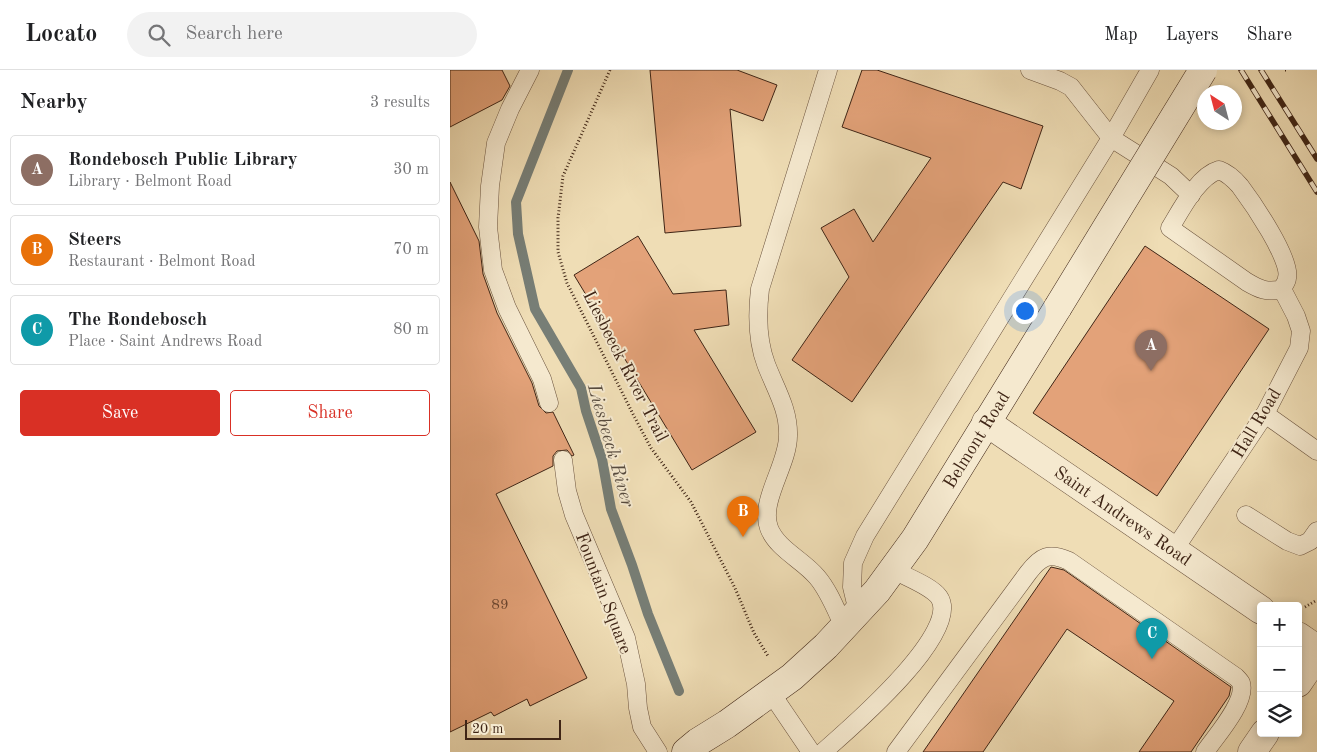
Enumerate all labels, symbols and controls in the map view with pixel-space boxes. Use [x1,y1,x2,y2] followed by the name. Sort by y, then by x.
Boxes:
[127,12,477,57] search box
[145,21,173,49] icon: search
[25,23,97,47] text: Locato
[185,25,283,44] text: Search here
[1104,26,1138,44] text: Map
[1166,26,1218,44] text: Layers
[1246,26,1292,44] text: Share
[1197,85,1242,130] north arrow
[20,92,88,113] text: Nearby
[370,95,430,111] text: 3 results
[68,151,298,170] text: Rondebosch Public Library
[31,162,43,178] text: A
[393,162,429,178] text: 30 m
[68,174,232,190] text: Library · Belmont Road
[68,231,121,250] text: Steers
[31,242,43,258] text: B
[393,242,429,258] text: 70 m
[68,254,256,270] text: Restaurant · Belmont Road
[578,287,674,445] street label: Liesbeeck River Trail
[1012,298,1038,324] your location
[68,311,207,330] text: The Rondebosch
[32,322,42,338] text: C
[393,322,429,338] text: 80 m
[1135,330,1167,371] pin: A
[68,334,262,350] text: Place · Saint Andrews Road
[583,381,641,509] water label: Liesbeeck River
[1229,385,1285,462] street label: Hall Road
[941,389,1014,492] street label: Belmont Road
[20,390,220,436] button: Save
[230,390,430,436] button: Share
[1051,463,1194,570] street label: Saint Andrews Road
[727,496,759,537] pin: B
[572,530,634,656] street label: Fountain Square
[491,598,509,613] house number: 89
[1257,602,1302,737] map controls
[1257,602,1302,647] button: +
[1136,618,1168,659] pin: C
[1257,647,1302,692] button: −
[1257,692,1302,737] button: layers
[465,717,561,740] scale bar
[472,722,503,736] text: 20 m

